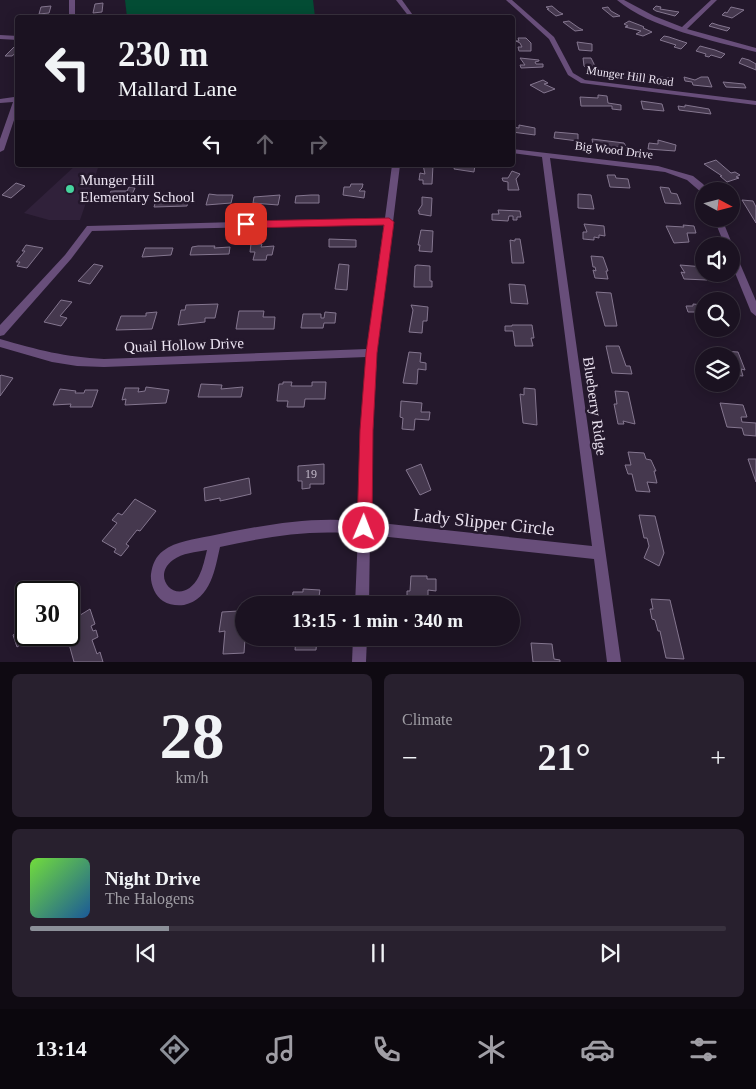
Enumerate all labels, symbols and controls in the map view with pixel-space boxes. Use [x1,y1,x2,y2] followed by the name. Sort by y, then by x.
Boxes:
[35,35,100,100] icon: left
[118,35,208,74] text: 230 m
[585,63,675,89] street label: Munger Hill Road
[118,76,237,101] text: Mallard Lane
[198,130,226,158] icon: left
[251,130,279,158] icon: ahead
[304,130,332,158] icon: right
[574,138,654,162] street label: Big Wood Drive
[80,172,195,205] place label: Munger Hill Elementary School
[695,182,740,228] north arrow
[695,182,740,392] map controls
[64,183,76,195] marker: Munger Hill Elementary School
[225,203,267,245] pin
[232,210,260,238] icon: arrive
[695,237,740,282] button: sound
[695,292,740,337] button: search
[124,335,245,355] street label: Quail Hollow Drive
[695,347,740,392] button: layers
[580,356,610,457] street label: Blueberry Ridge
[305,467,317,481] house number: 19
[337,501,389,553] position arrow
[412,505,556,539] street label: Lady Slipper Circle
[15,581,80,646] speed limit sign: 30
[292,610,463,631] text: 13:15 · 1 min · 340 m
[160,700,225,772] text: 28
[402,711,453,728] text: Climate
[537,736,591,778] text: 21°
[402,742,418,773] text: −
[710,742,726,773] text: +
[176,769,208,786] text: km/h
[105,868,201,889] text: Night Drive
[105,890,194,907] text: The Halogens
[132,939,160,967] icon: previous
[364,939,392,967] icon: pause
[596,939,624,967] icon: next
[157,1032,192,1067] icon: directions
[263,1032,298,1067] icon: music
[369,1032,404,1067] icon: phone
[474,1032,509,1067] icon: climate
[580,1032,615,1067] icon: car
[686,1032,721,1067] icon: filters
[35,1036,87,1061] text: 13:14

